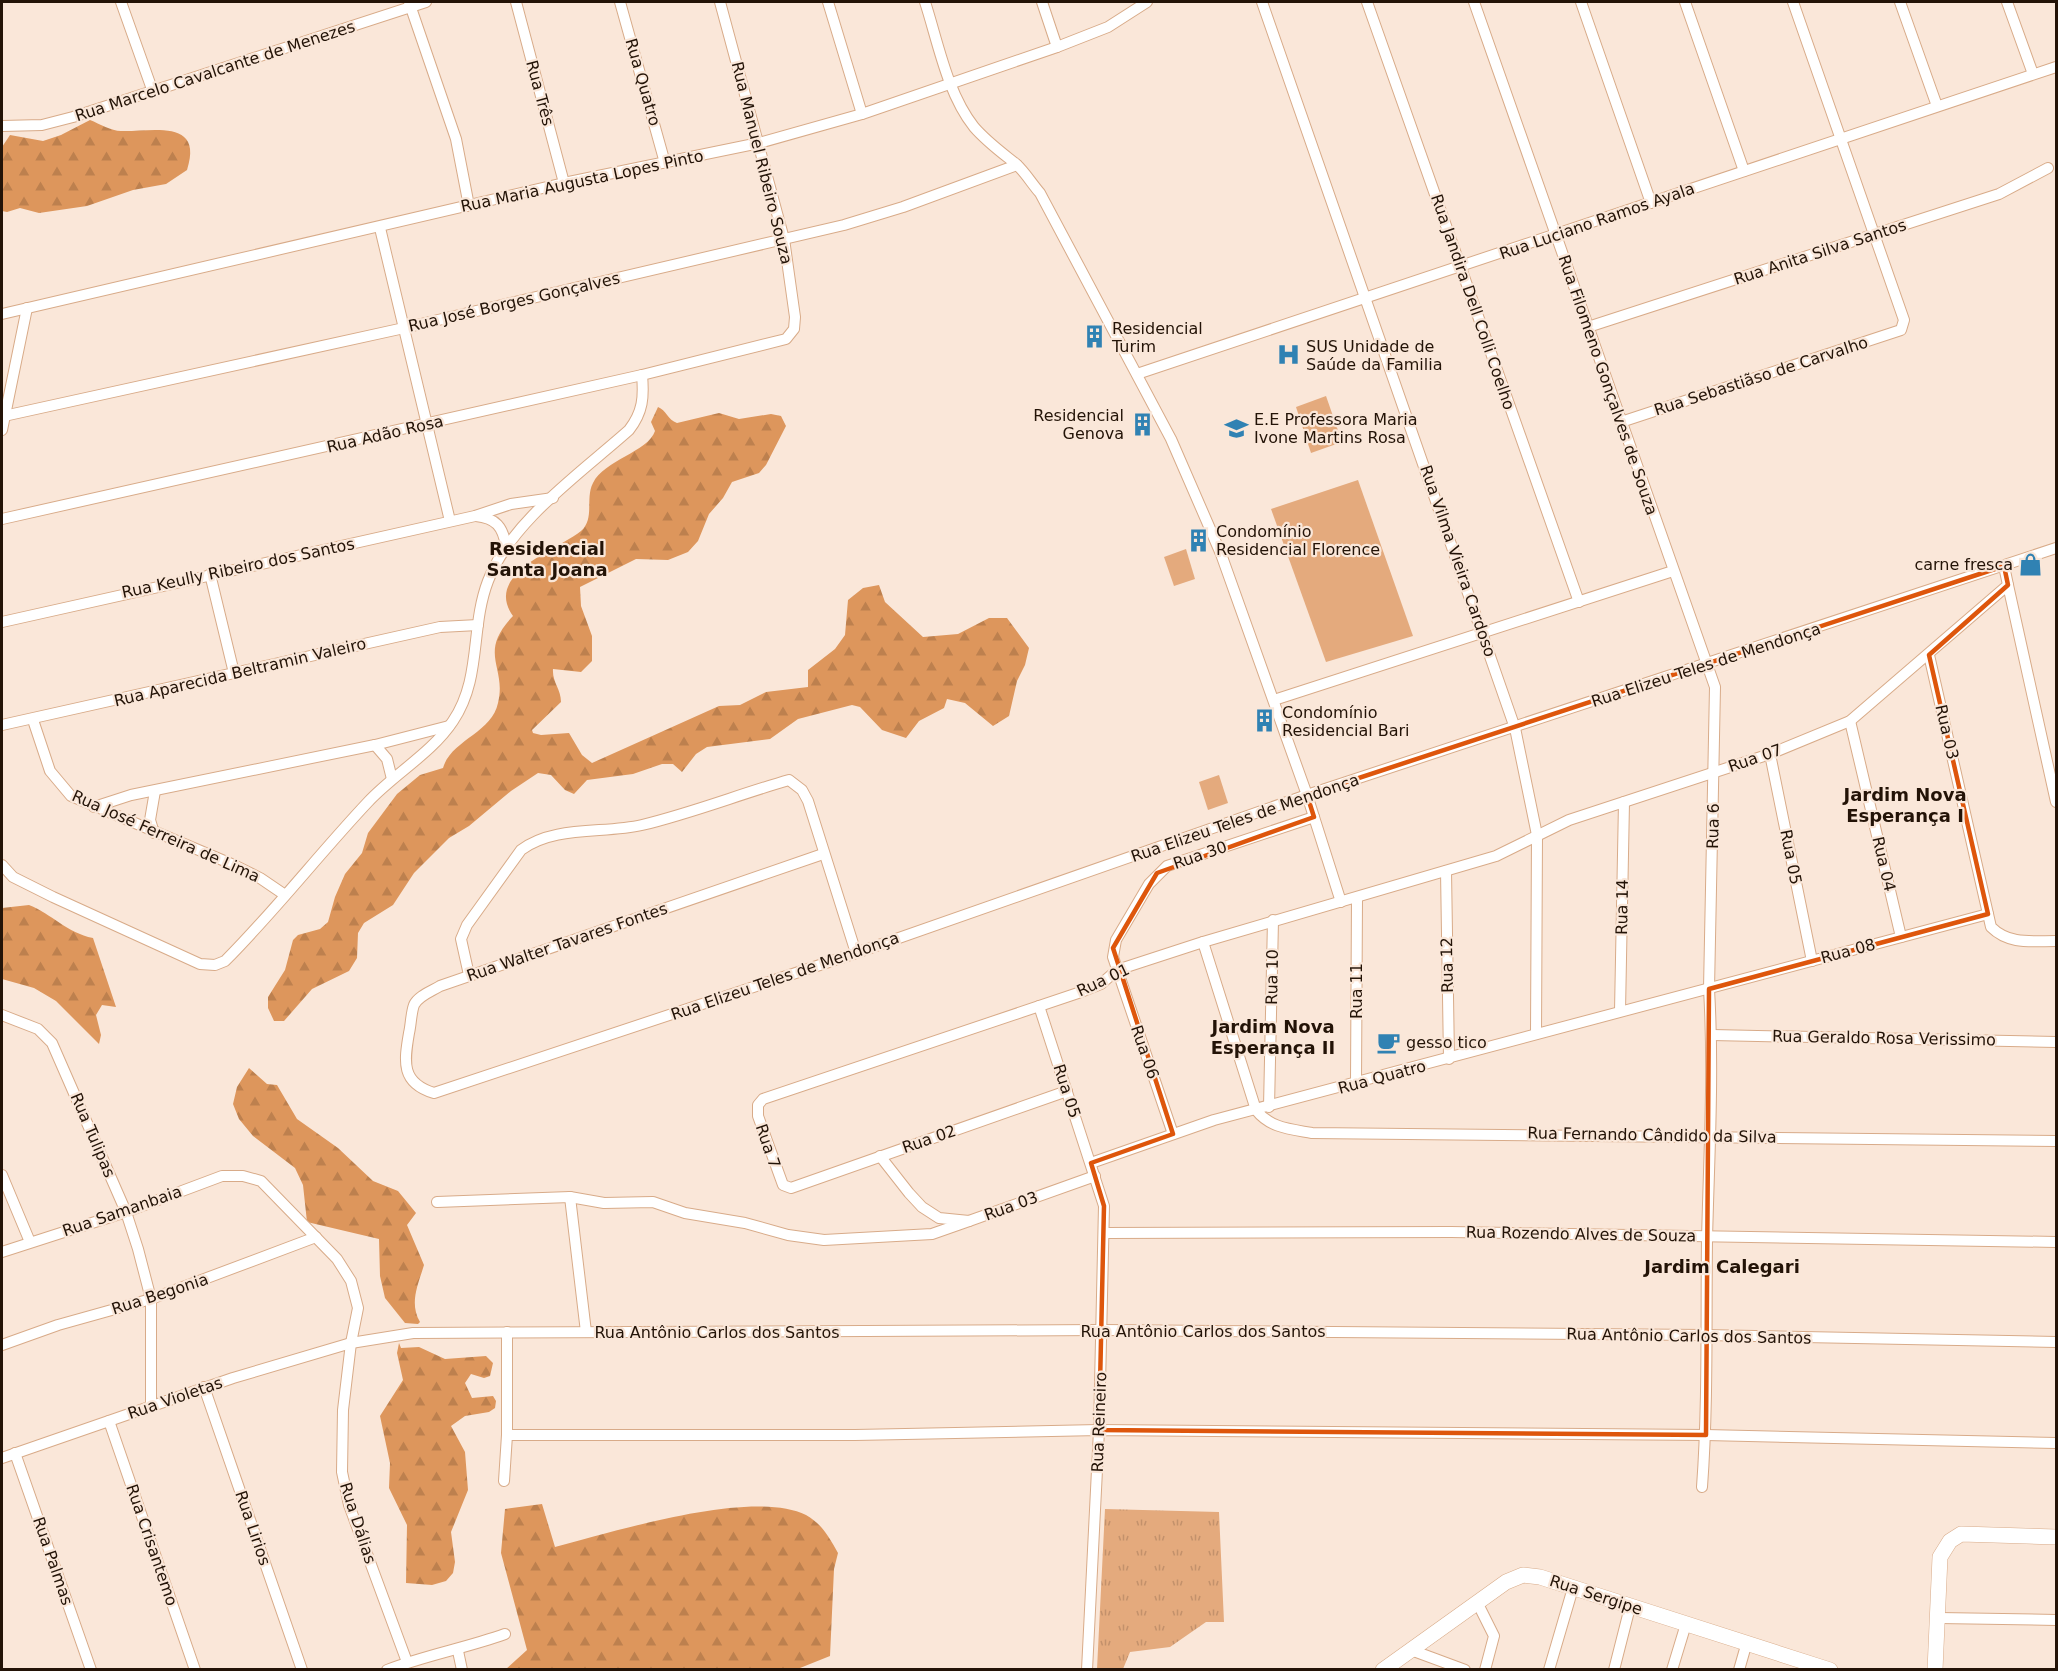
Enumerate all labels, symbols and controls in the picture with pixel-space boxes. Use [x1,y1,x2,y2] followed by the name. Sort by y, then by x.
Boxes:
[73,17,357,125] street label: Rua Marcelo Cavalcante de Menezes
[621,36,665,128] street label: Rua Quatro
[522,58,558,128] street label: Rua Três
[728,60,796,266] street label: Rua Manuel Ribeiro Souza
[459,146,705,216] street label: Rua Maria Augusta Lopes Pinto
[1497,179,1697,263] street label: Rua Luciano Ramos Ayala
[1427,192,1519,412] street label: Rua Jandira Dell Colli Coelho
[1731,215,1909,289] street label: Rua Anita Silva Santos
[1554,252,1662,518] street label: Rua Filomeno Gonçalves de Souza
[406,268,622,336] street label: Rua José Borges Gonçalves
[1111,319,1203,356] place label: Residencial Turim
[1081,324,1107,350] building icon: Residencial Turim
[1652,332,1870,420] street label: Rua Sebastiãso de Carvalho
[1306,337,1443,374] place label: SUS Unidade de Saúde da Familia
[1275,342,1301,368] hospital icon: SUS Unidade de Saúde da Familia
[1033,406,1124,443] place label: Residencial Genova
[1254,410,1418,447] place label: E.E Professora Maria Ivone Martins Rosa
[325,411,445,457] street label: Rua Adão Rosa
[1129,411,1155,437] building icon: Residencial Genova
[1223,415,1249,441] school or university icon: E.E Professora Maria Ivone Martins Rosa
[1416,463,1500,659] street label: Rua Vilma Vieira Cardoso
[1216,522,1380,559] place label: Condomínio Residencial Florence
[1185,527,1211,553] building icon: Condomínio Residencial Florence
[120,534,356,602] street label: Rua Keully Ribeiro dos Santos
[486,538,608,580] district label: Residencial Santa Joana
[2018,551,2044,577] shop icon: carne fresca
[1914,555,2013,574] place label: carne fresca
[1589,619,1823,711] street label: Rua Elizeu Teles de Mendonça
[112,634,368,710] street label: Rua Aparecida Beltramin Valeiro
[1282,703,1410,740] place label: Condomínio Residencial Bari
[1931,703,1963,761] street label: Rua 03
[1251,708,1277,734] building icon: Condomínio Residencial Bari
[1726,740,1784,776] street label: Rua 07
[1128,770,1362,866] street label: Rua Elizeu Teles de Mendonça
[1841,784,1967,826] district label: Jardim Nova Esperança I
[69,786,263,886] street label: Rua José Ferreira de Lima
[1703,803,1723,849] street label: Rua 6
[1776,828,1806,886] street label: Rua 05
[1868,835,1900,893] street label: Rua 04
[1171,837,1229,873] street label: Rua 30
[1612,879,1632,935] street label: Rua 14
[464,899,670,985] street label: Rua Walter Tavares Fontes
[668,928,902,1024] street label: Rua Elizeu Teles de Mendonça
[1819,935,1877,967] street label: Rua 08
[1437,937,1457,993] street label: Rua 12
[1262,949,1282,1005] street label: Rua 10
[1074,960,1132,1000] street label: Rua 01
[1347,963,1366,1019] street label: Rua 11
[1209,1016,1335,1058] district label: Jardim Nova Esperança II
[1127,1023,1163,1081] street label: Rua 06
[1772,1027,1996,1049] street label: Rua Geraldo Rosa Verissimo
[1375,1029,1401,1055] cafe icon: gesso tico
[1406,1033,1487,1052] place label: gesso tico
[1336,1056,1428,1098] street label: Rua Quatro
[1049,1062,1085,1120] street label: Rua 05
[67,1090,119,1180] street label: Rua Tulipas
[752,1121,784,1171] street label: Rua 7
[900,1121,958,1157] street label: Rua 02
[1527,1123,1777,1147] street label: Rua Fernando Cândido da Silva
[60,1182,184,1240] street label: Rua Samanbaia
[982,1188,1040,1224] street label: Rua 03
[1466,1222,1696,1246] street label: Rua Rozendo Alves de Souza
[1642,1256,1800,1277] district label: Jardim Calegari
[109,1269,211,1319] street label: Rua Begonia
[1080,1322,1326,1341] street label: Rua Antônio Carlos dos Santos
[594,1323,840,1342] street label: Rua Antônio Carlos dos Santos
[1566,1324,1812,1348] street label: Rua Antônio Carlos dos Santos
[1088,1371,1110,1473] street label: Rua Reineiro
[125,1373,225,1423] street label: Rua Violetas
[336,1480,380,1566] street label: Rua Dálias
[122,1482,182,1608] street label: Rua Crisantemo
[231,1488,275,1568] street label: Rua Lirios
[29,1514,77,1608] street label: Rua Palmas
[1547,1571,1645,1619] street label: Rua Sergipe

